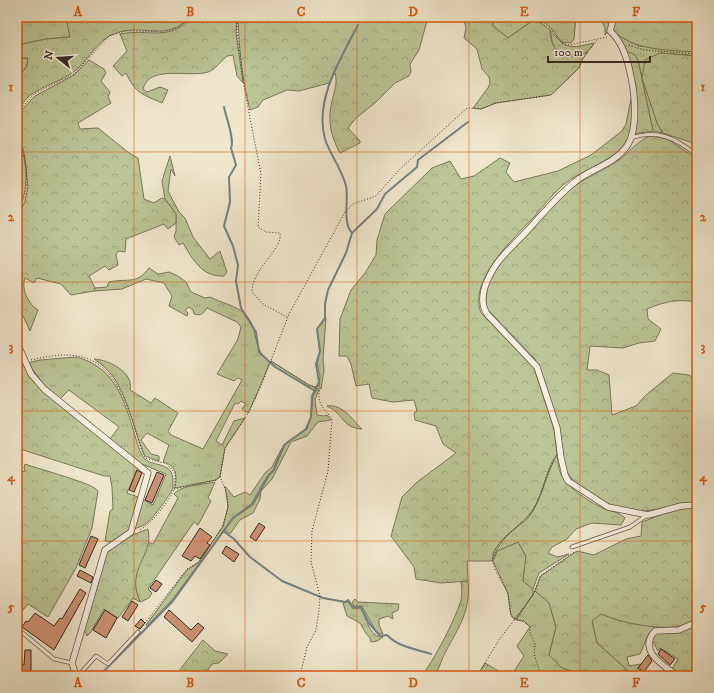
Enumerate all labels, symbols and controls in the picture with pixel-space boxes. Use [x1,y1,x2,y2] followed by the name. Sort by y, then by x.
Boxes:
[73,4,83,20] text: A
[186,4,194,20] text: B
[297,4,306,20] text: C
[408,4,418,20] text: D
[519,4,529,20] text: E
[632,4,641,20] text: F
[38,38,78,78] north arrow
[548,38,650,64] scale bar
[554,45,583,60] text: 100 m
[41,49,57,62] text: N
[9,79,14,95] text: 1
[701,79,706,95] text: 1
[8,209,15,225] text: 2
[700,209,707,225] text: 2
[9,339,14,355] text: 3
[701,339,706,355] text: 3
[6,469,15,486] text: 4
[698,469,707,486] text: 4
[7,599,15,615] text: 5
[699,599,707,615] text: 5
[73,675,83,691] text: A
[186,675,194,691] text: B
[297,675,306,691] text: C
[408,675,418,691] text: D
[519,675,529,691] text: E
[632,675,641,691] text: F

